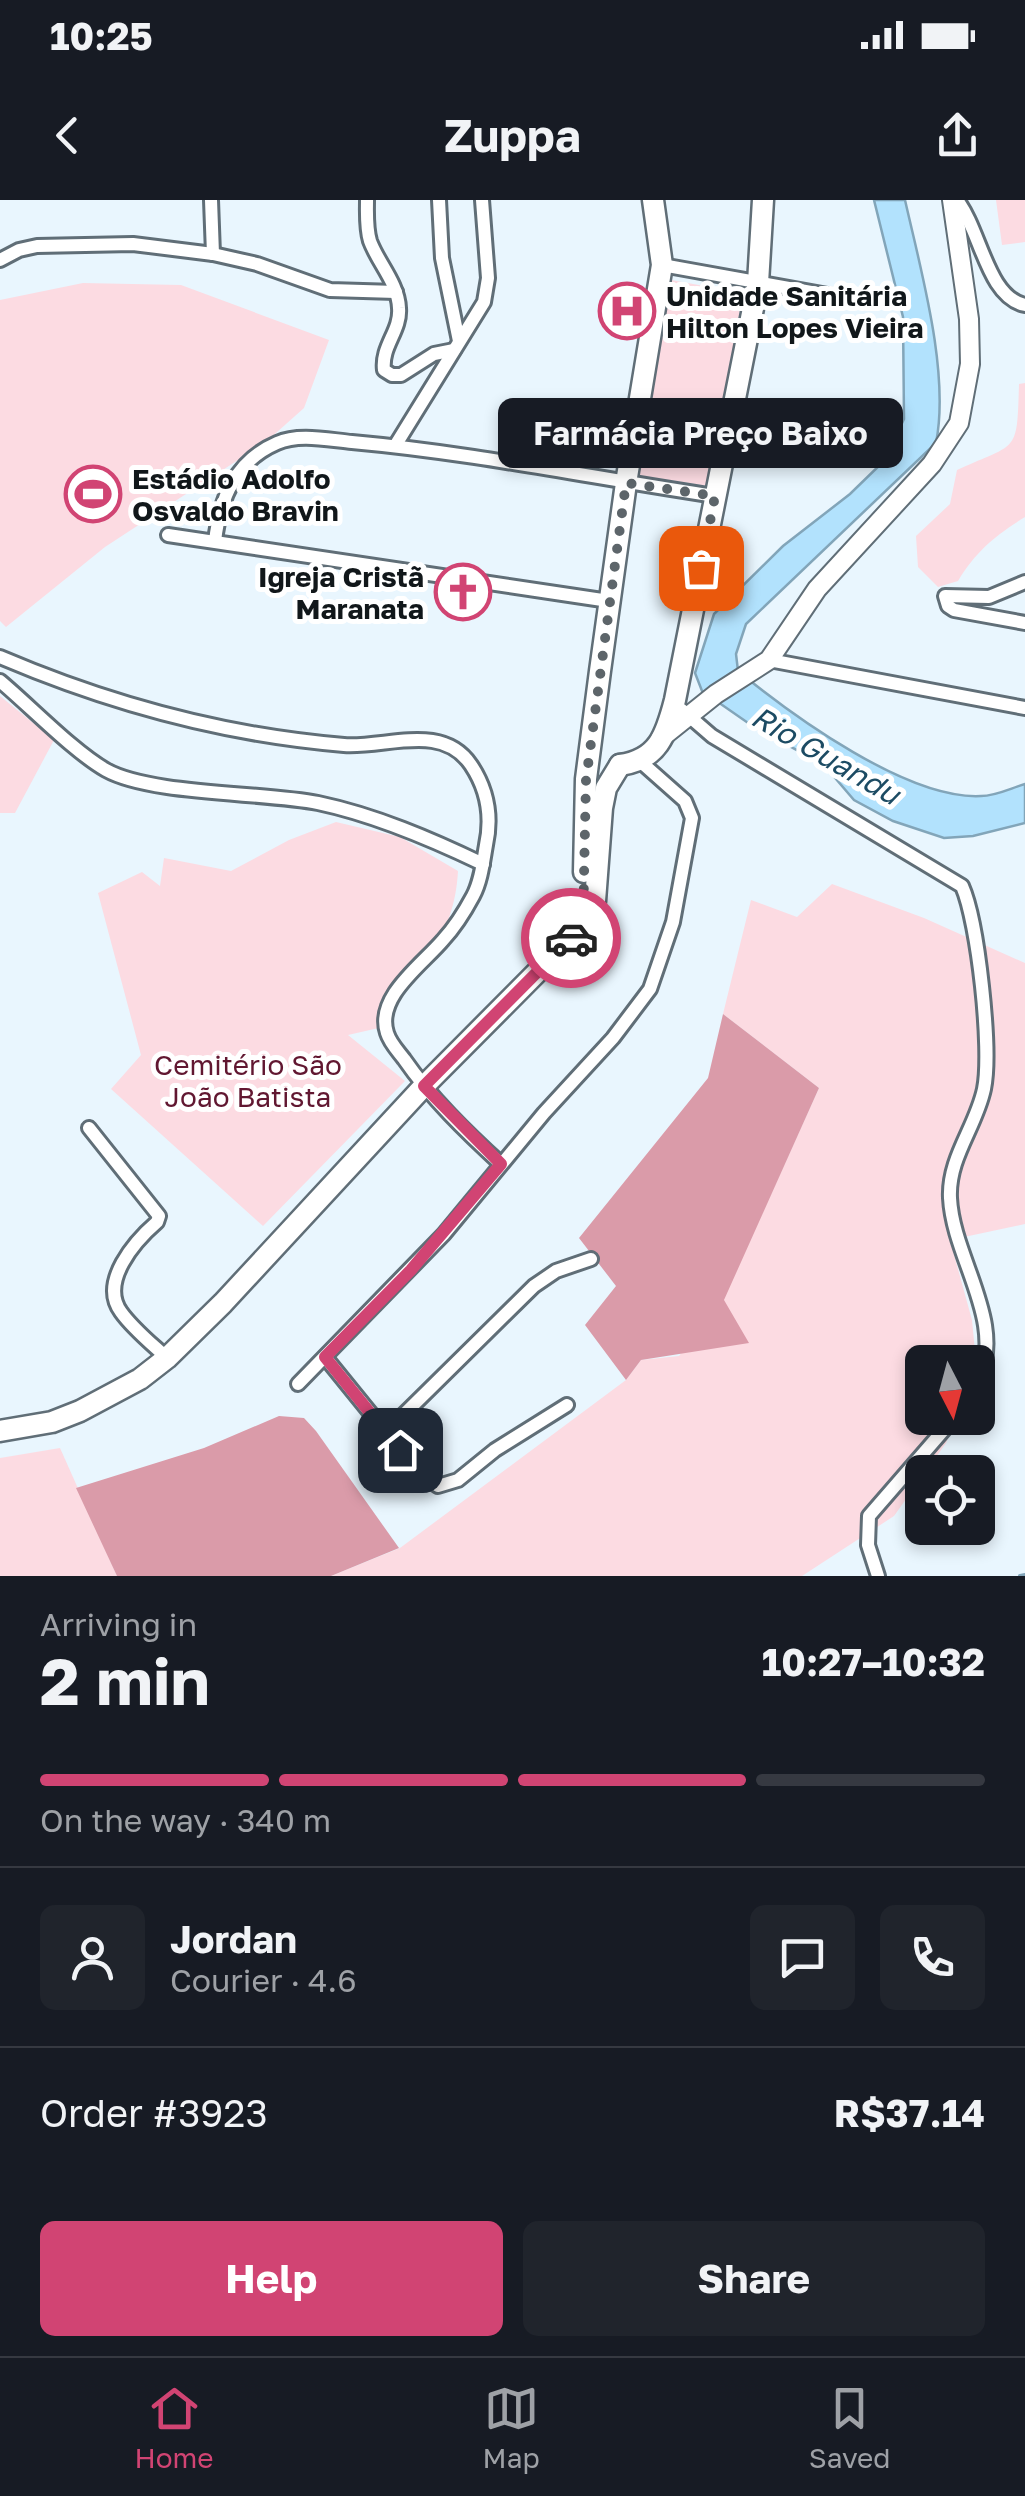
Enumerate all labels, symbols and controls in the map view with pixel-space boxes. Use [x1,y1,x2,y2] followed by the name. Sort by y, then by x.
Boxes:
[50,13,153,58] text: 10:25
[40,108,95,163] icon: back
[444,108,581,162] text: Zuppa
[930,108,985,163] icon: share
[666,279,923,344] place label: Unidade Sanitária Hilton Lopes Vieira
[597,281,657,341] hospital icon: Unidade Sanitária Hilton Lopes Vieira
[498,398,904,468] callout: Farmácia Preço Baixo
[533,414,868,452] text: Farmácia Preço Baixo
[132,462,339,527] place label: Estádio Adolfo Osvaldo Bravin
[63,464,123,524] sports icon: Estádio Adolfo Osvaldo Bravin
[659,526,744,611] pin
[674,541,729,596] icon: bag
[258,560,424,625] place label: Igreja Cristã Maranata
[433,562,493,622] church icon: Igreja Cristã Maranata
[745,698,908,813] water label: Rio Guandu
[521,888,621,988] courier
[544,911,599,966] icon: car
[154,1048,342,1113] park label: Cemitério São João Batista
[905,1345,995,1435] north arrow
[905,1345,995,1545] map controls
[358,1408,443,1493] pin
[373,1423,428,1478] icon: home
[905,1455,995,1545] button: locate
[40,1605,197,1643] text: Arriving in
[762,1639,985,1684] text: 10:27–10:32
[40,1641,210,1719] text: 2 min
[40,1801,331,1839] text: On the way · 340 m
[40,1905,145,2010] button: person
[750,1905,855,2010] button: chat
[880,1905,985,2010] button: phone
[170,1916,297,1961] text: Jordan
[170,1961,357,1999] text: Courier · 4.6
[40,2090,268,2135] text: Order #3923
[834,2090,985,2135] text: R$37.14
[40,2221,503,2336] button: Help
[523,2221,985,2336] button: Share
[135,2381,214,2474] tab: Home
[483,2381,540,2474] tab: Map
[809,2381,891,2474] tab: Saved

